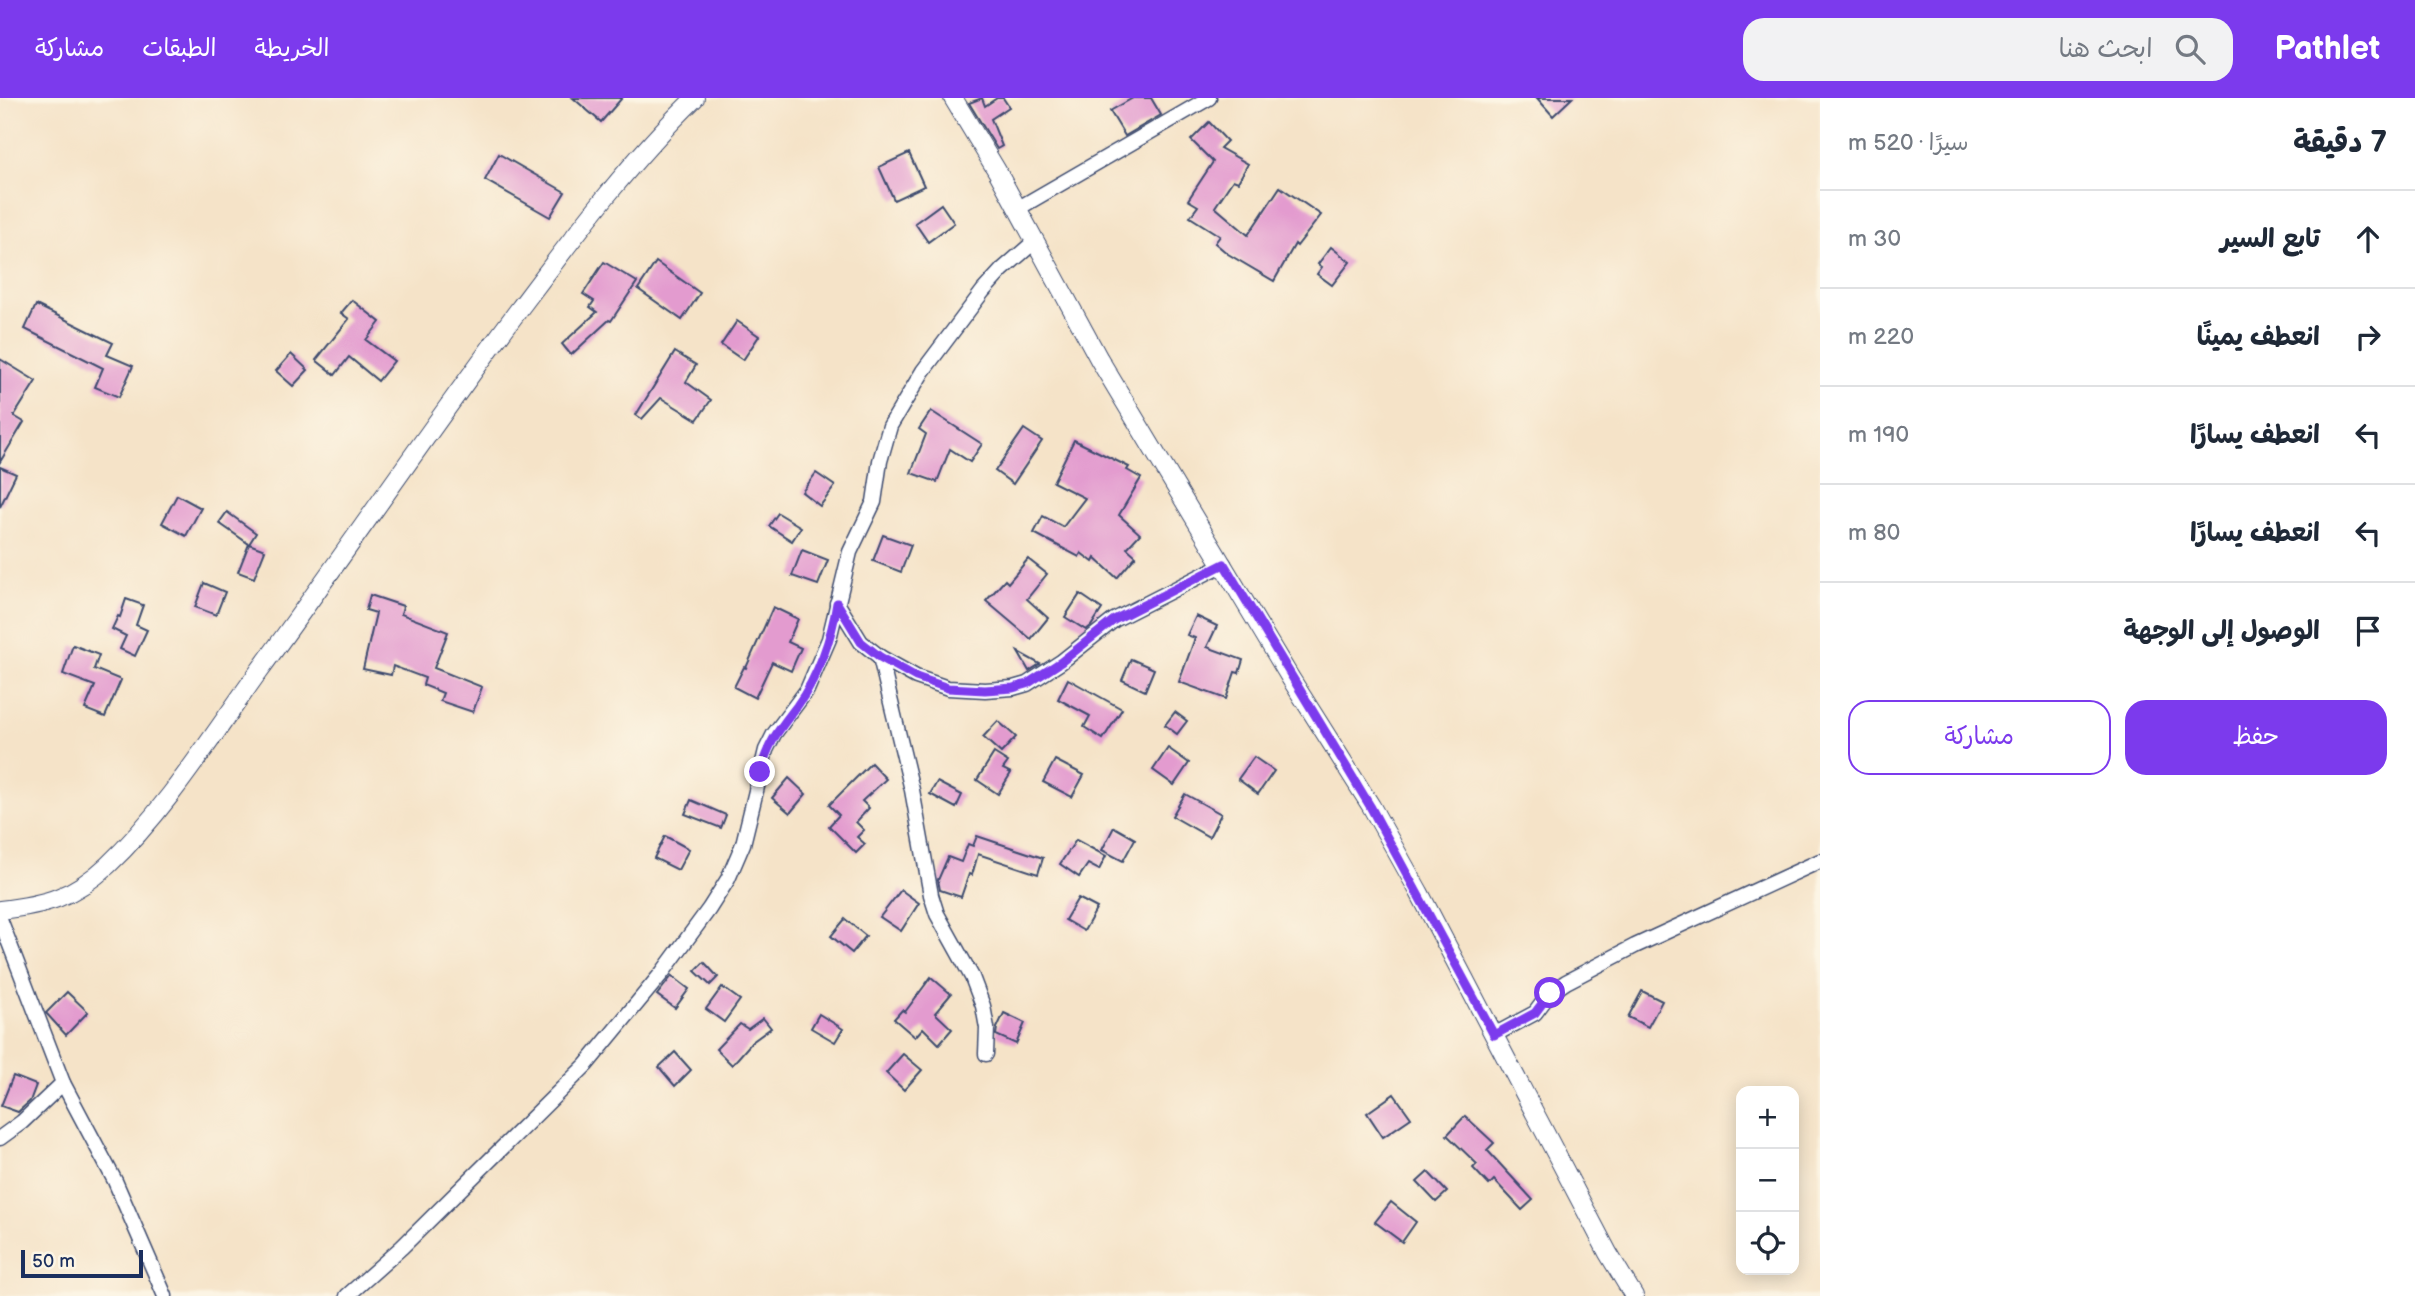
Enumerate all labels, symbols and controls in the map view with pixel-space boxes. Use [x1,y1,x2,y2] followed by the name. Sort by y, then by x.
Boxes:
[1743,18,2233,81] search box
[2275,29,2380,69] text: Pathlet
[2171,30,2209,68] icon: search
[35,34,104,63] text: مشاركة
[142,34,217,63] text: الطبقات
[255,34,329,63] text: الخريطة
[2059,34,2153,65] text: ابحث هنا
[2293,125,2387,161] text: 7 دقيقة
[1848,129,1969,157] text: سيرًا · 520 m
[2349,220,2387,258] icon: ahead
[2220,224,2320,255] text: تابع السير
[1848,225,1901,253] text: 30 m
[2349,318,2387,356] icon: right
[2197,322,2320,353] text: انعطف يمينًا
[1848,323,1914,351] text: 220 m
[2349,416,2387,454] icon: left
[2190,420,2320,451] text: انعطف يسارًا
[1848,421,1909,449] text: 190 m
[2349,514,2387,552] icon: left
[2190,518,2320,549] text: انعطف يسارًا
[1848,519,1900,547] text: 80 m
[2349,612,2387,650] icon: arrive
[2123,616,2320,647] text: الوصول إلى الوجهة
[1848,700,2111,775] button: مشاركة
[2125,700,2387,775] button: حفظ
[744,756,775,787] route end
[1534,977,1565,1008] route start
[1736,1086,1799,1275] map controls
[1736,1086,1799,1149] button: +
[1736,1149,1799,1212] button: −
[1736,1212,1799,1275] button: locate
[21,1247,144,1279] scale bar
[32,1250,75,1273] text: 50 m

